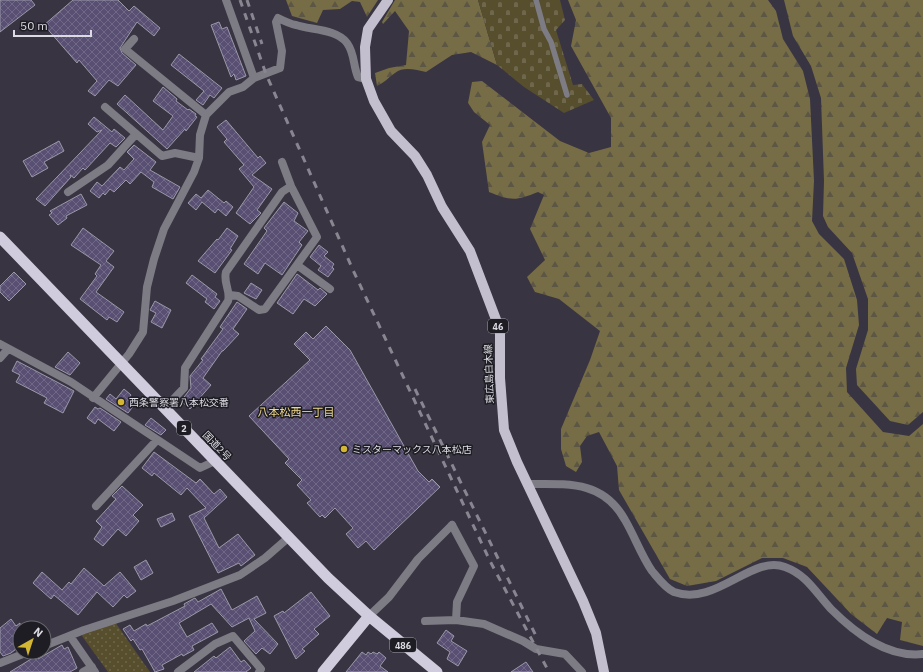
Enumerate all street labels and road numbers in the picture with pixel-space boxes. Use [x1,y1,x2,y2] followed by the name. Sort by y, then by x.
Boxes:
[488,319,508,333] road number: 46
[481,344,497,404] street label: 東広島白木線
[177,421,191,435] road number: 2
[200,429,234,463] street label: 国道2号
[390,638,416,652] road number: 486

